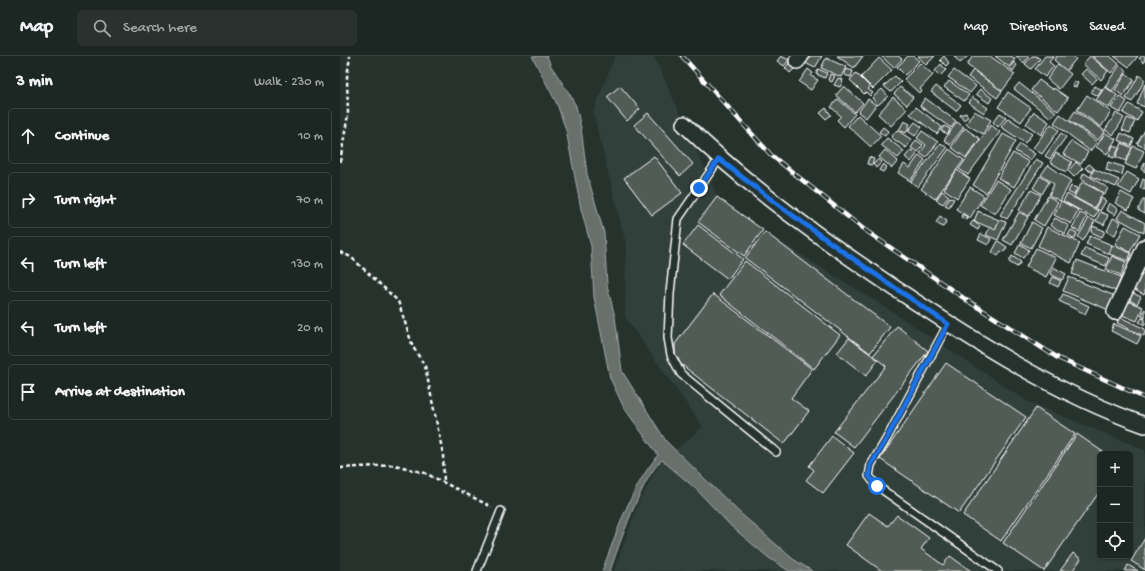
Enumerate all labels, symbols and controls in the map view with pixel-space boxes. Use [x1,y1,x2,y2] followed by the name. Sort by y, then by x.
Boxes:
[77,10,357,46] search box
[20,16,53,39] text: Map
[91,17,113,39] icon: search
[123,19,197,37] text: Search here
[964,19,988,36] text: Map
[1010,19,1067,36] text: Directions
[1089,19,1125,36] text: Saved
[16,72,53,92] text: 3 min
[254,75,324,90] text: Walk · 230 m
[17,125,39,147] icon: ahead
[55,127,109,145] text: Continue
[298,129,323,144] text: 10 m
[690,179,708,197] route end
[17,189,39,211] icon: right
[55,191,115,209] text: Turn right
[297,193,323,208] text: 70 m
[17,253,39,275] icon: left
[55,255,106,273] text: Turn left
[291,257,323,272] text: 130 m
[17,317,39,339] icon: left
[55,319,106,337] text: Turn left
[297,321,323,336] text: 20 m
[17,381,39,403] icon: arrive
[55,383,185,401] text: Arrive at destination
[1097,451,1133,559] map controls
[1097,451,1133,487] button: +
[868,477,886,495] route start
[1097,487,1133,523] button: −
[1097,523,1133,559] button: locate

